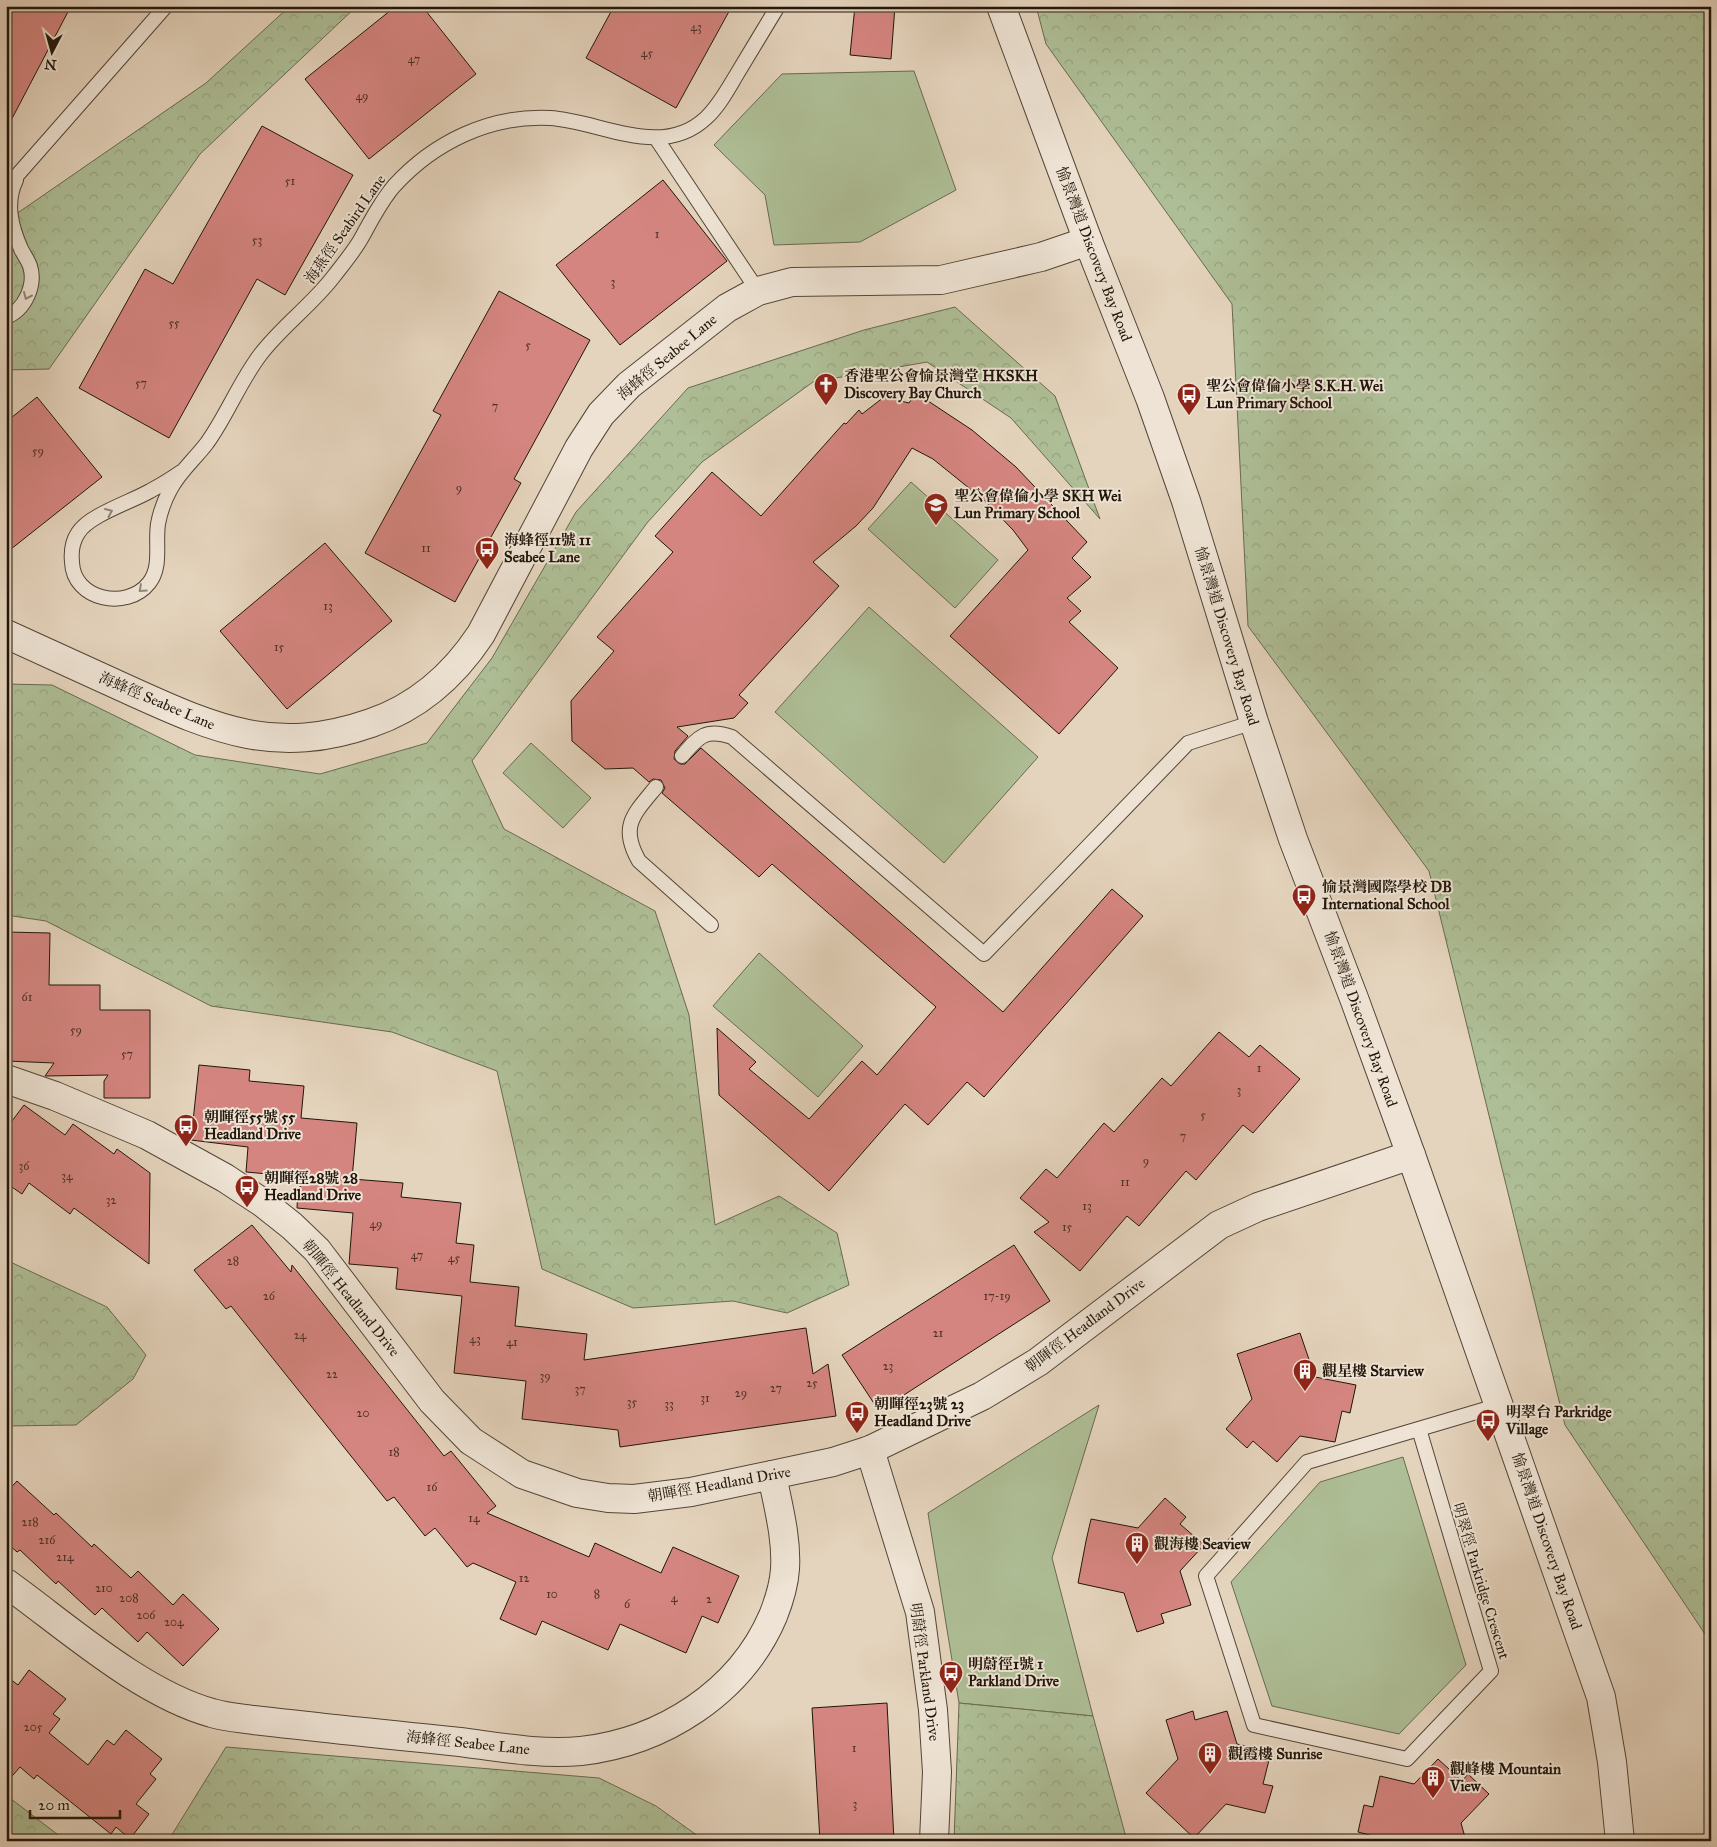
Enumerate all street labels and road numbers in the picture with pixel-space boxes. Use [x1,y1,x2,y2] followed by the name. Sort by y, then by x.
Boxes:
[1052,164,1136,344] street label: 愉景灣道 Discovery Bay Road
[301,171,389,287] street label: 海燕徑 Seabird Lane
[614,310,720,404] street label: 海蜂徑 Seabee Lane
[1191,544,1263,728] street label: 愉景灣道 Discovery Bay Road
[96,668,218,734] street label: 海蜂徑 Seabee Lane
[1321,929,1401,1110] street label: 愉景灣道 Discovery Bay Road
[298,1236,404,1360] street label: 朝暉徑 Headland Drive
[1022,1274,1148,1376] street label: 朝暉徑 Headland Drive
[1508,1450,1586,1632] street label: 愉景灣道 Discovery Bay Road
[646,1463,792,1505] street label: 朝暉徑 Headland Drive
[1449,1501,1514,1662] street label: 明翠徑 Parkridge Crescent
[906,1602,944,1742] street label: 明蔚徑 Parkland Drive
[405,1728,531,1758] street label: 海蜂徑 Seabee Lane

